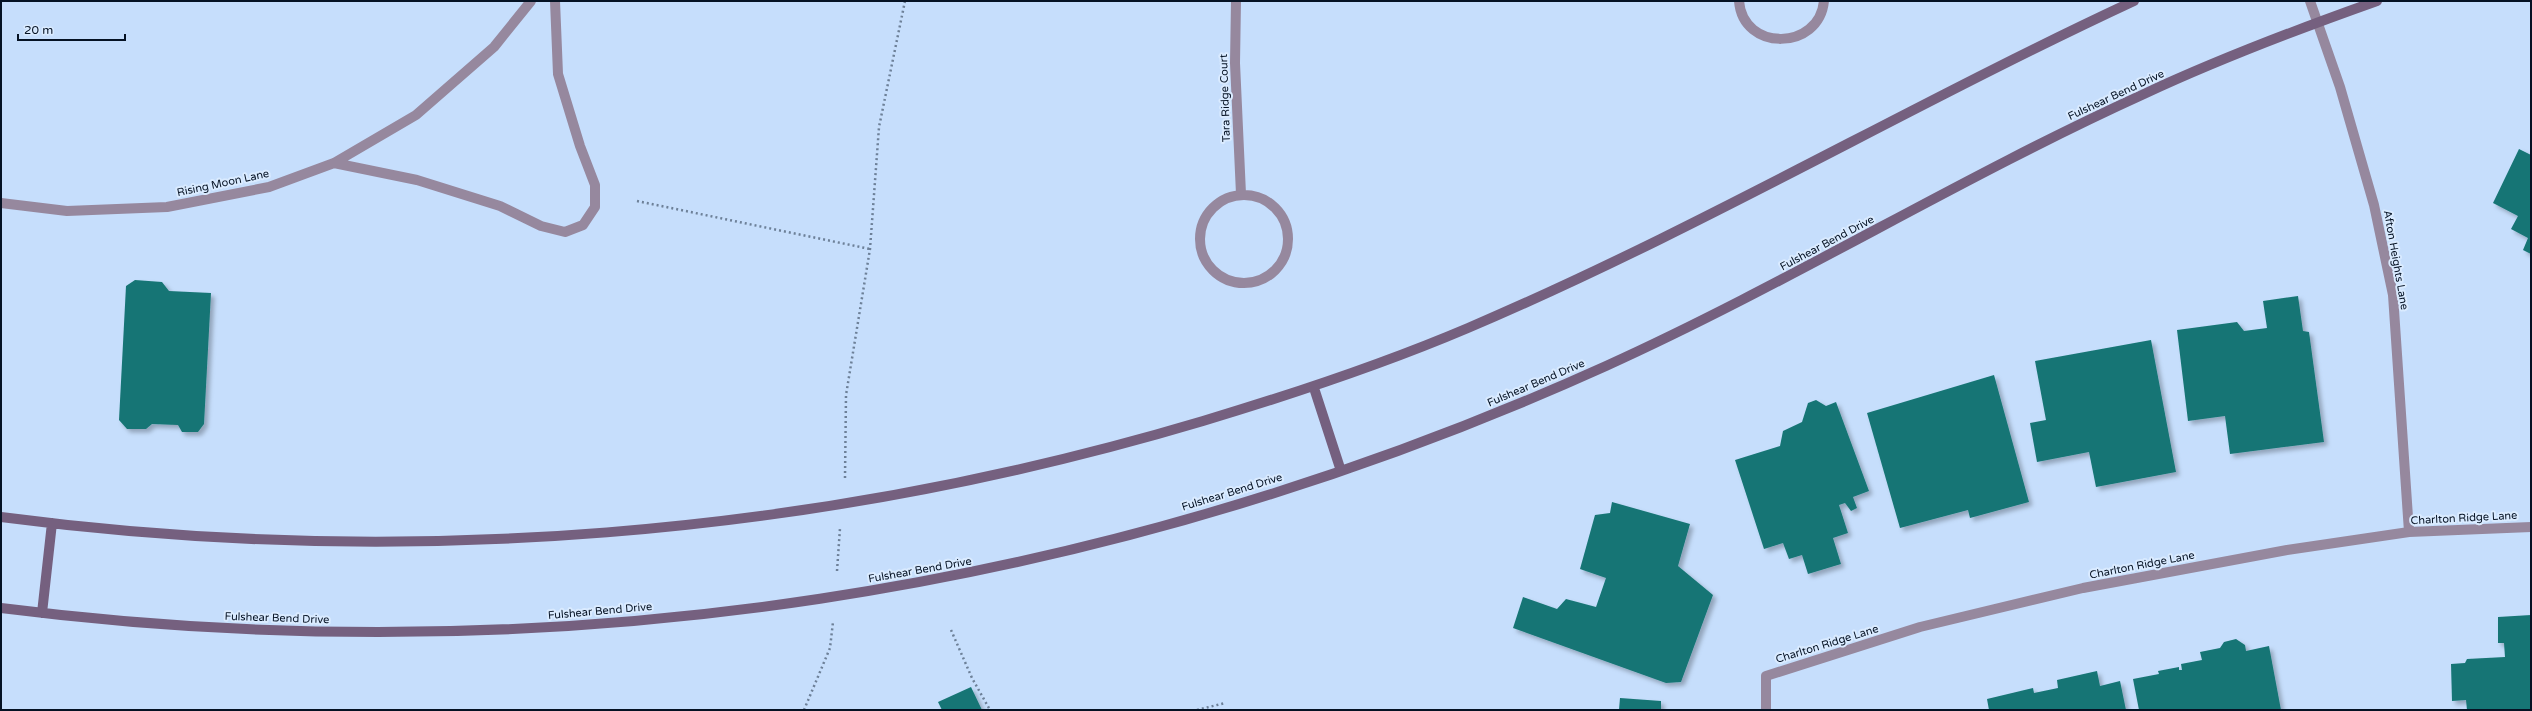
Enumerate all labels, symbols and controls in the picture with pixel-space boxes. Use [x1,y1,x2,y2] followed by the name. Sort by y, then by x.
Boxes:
[18,16,125,42] scale bar
[24,23,53,37] text: 20 m
[1217,54,1233,142] street label: Tara Ridge Court
[2066,67,2166,123] street label: Fulshear Bend Drive
[176,167,270,199] street label: Rising Moon Lane
[2381,209,2411,311] street label: Afton Heights Lane
[1778,213,1876,273] street label: Fulshear Bend Drive
[1485,357,1587,409] street label: Fulshear Bend Drive
[1180,470,1284,514] street label: Fulshear Bend Drive
[2410,509,2518,527] street label: Charlton Ridge Lane
[2088,548,2196,582] street label: Charlton Ridge Lane
[867,555,973,585] street label: Fulshear Bend Drive
[547,600,653,622] street label: Fulshear Bend Drive
[225,610,329,626] street label: Fulshear Bend Drive
[1774,622,1880,666] street label: Charlton Ridge Lane

